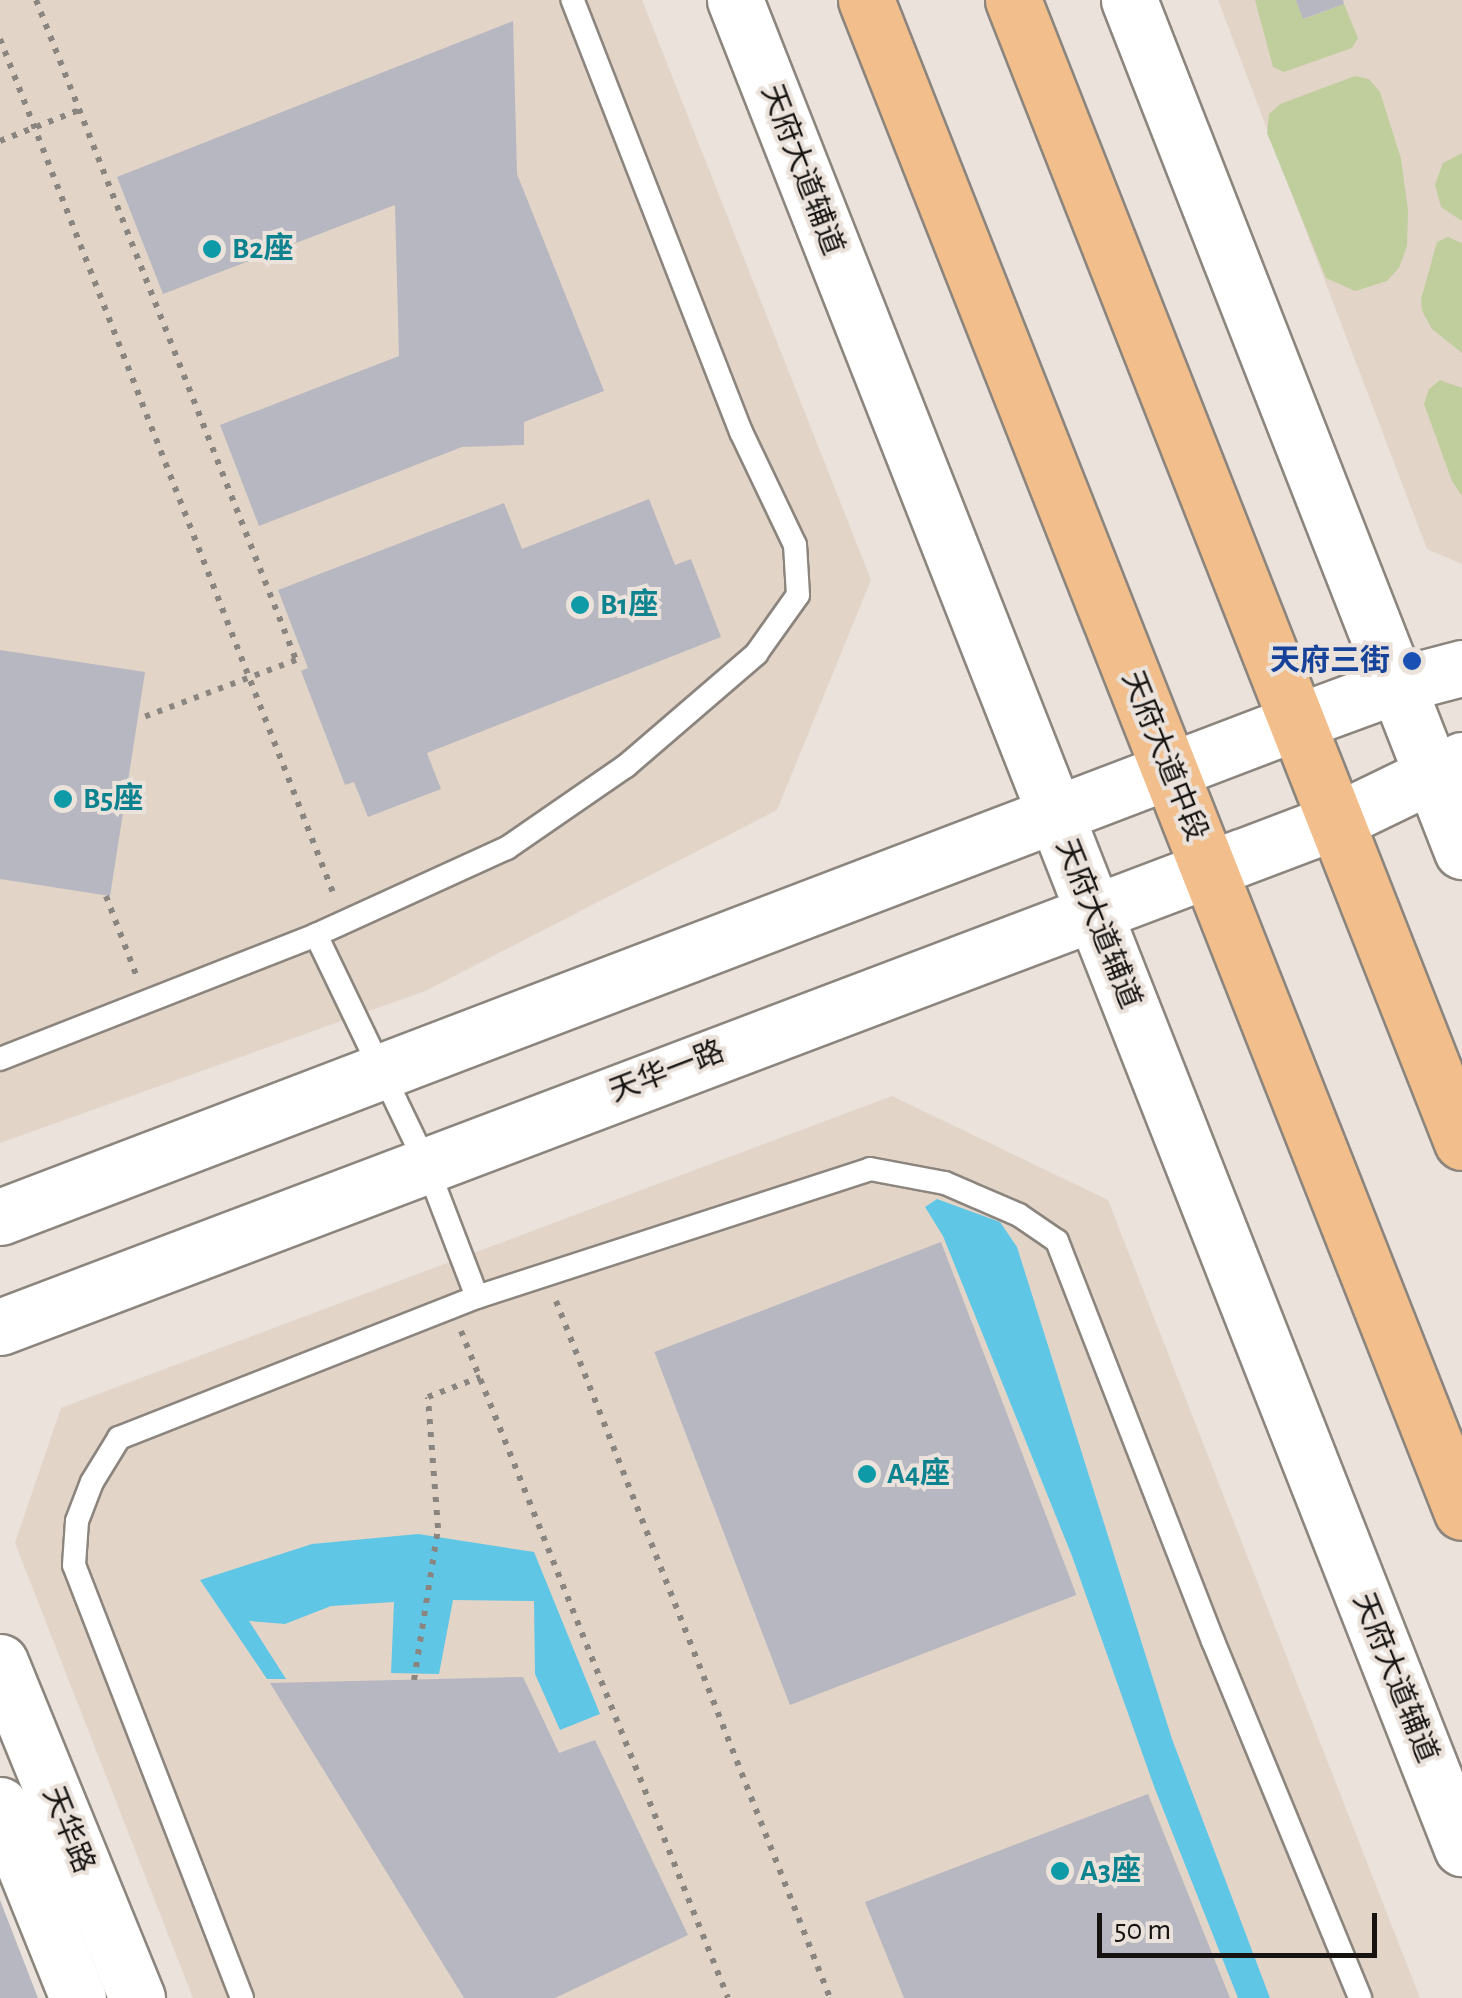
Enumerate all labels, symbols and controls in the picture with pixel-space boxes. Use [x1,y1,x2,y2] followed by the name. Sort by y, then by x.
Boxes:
[753,80,851,260] street label: 天府大道辅道
[232,231,293,267] place label: B2座
[201,238,223,260] marker: B2座
[600,587,658,623] place label: B1座
[569,594,591,616] marker: B1座
[1270,643,1390,679] place label: 天府三街
[1399,648,1425,674] marker: 天府三街
[1114,666,1214,846] street label: 天府大道中段
[83,781,143,817] place label: B5座
[52,788,74,810] marker: B5座
[1048,834,1148,1014] street label: 天府大道辅道
[605,1034,729,1110] street label: 天华一路
[887,1456,950,1492] place label: A4座
[856,1463,878,1485] marker: A4座
[1345,1588,1445,1768] street label: 天府大道辅道
[34,1782,102,1878] street label: 天华路
[1080,1853,1141,1889] place label: A3座
[1049,1860,1071,1882] marker: A3座
[1102,1893,1382,1955] scale bar
[1114,1915,1171,1945] text: 50 m

